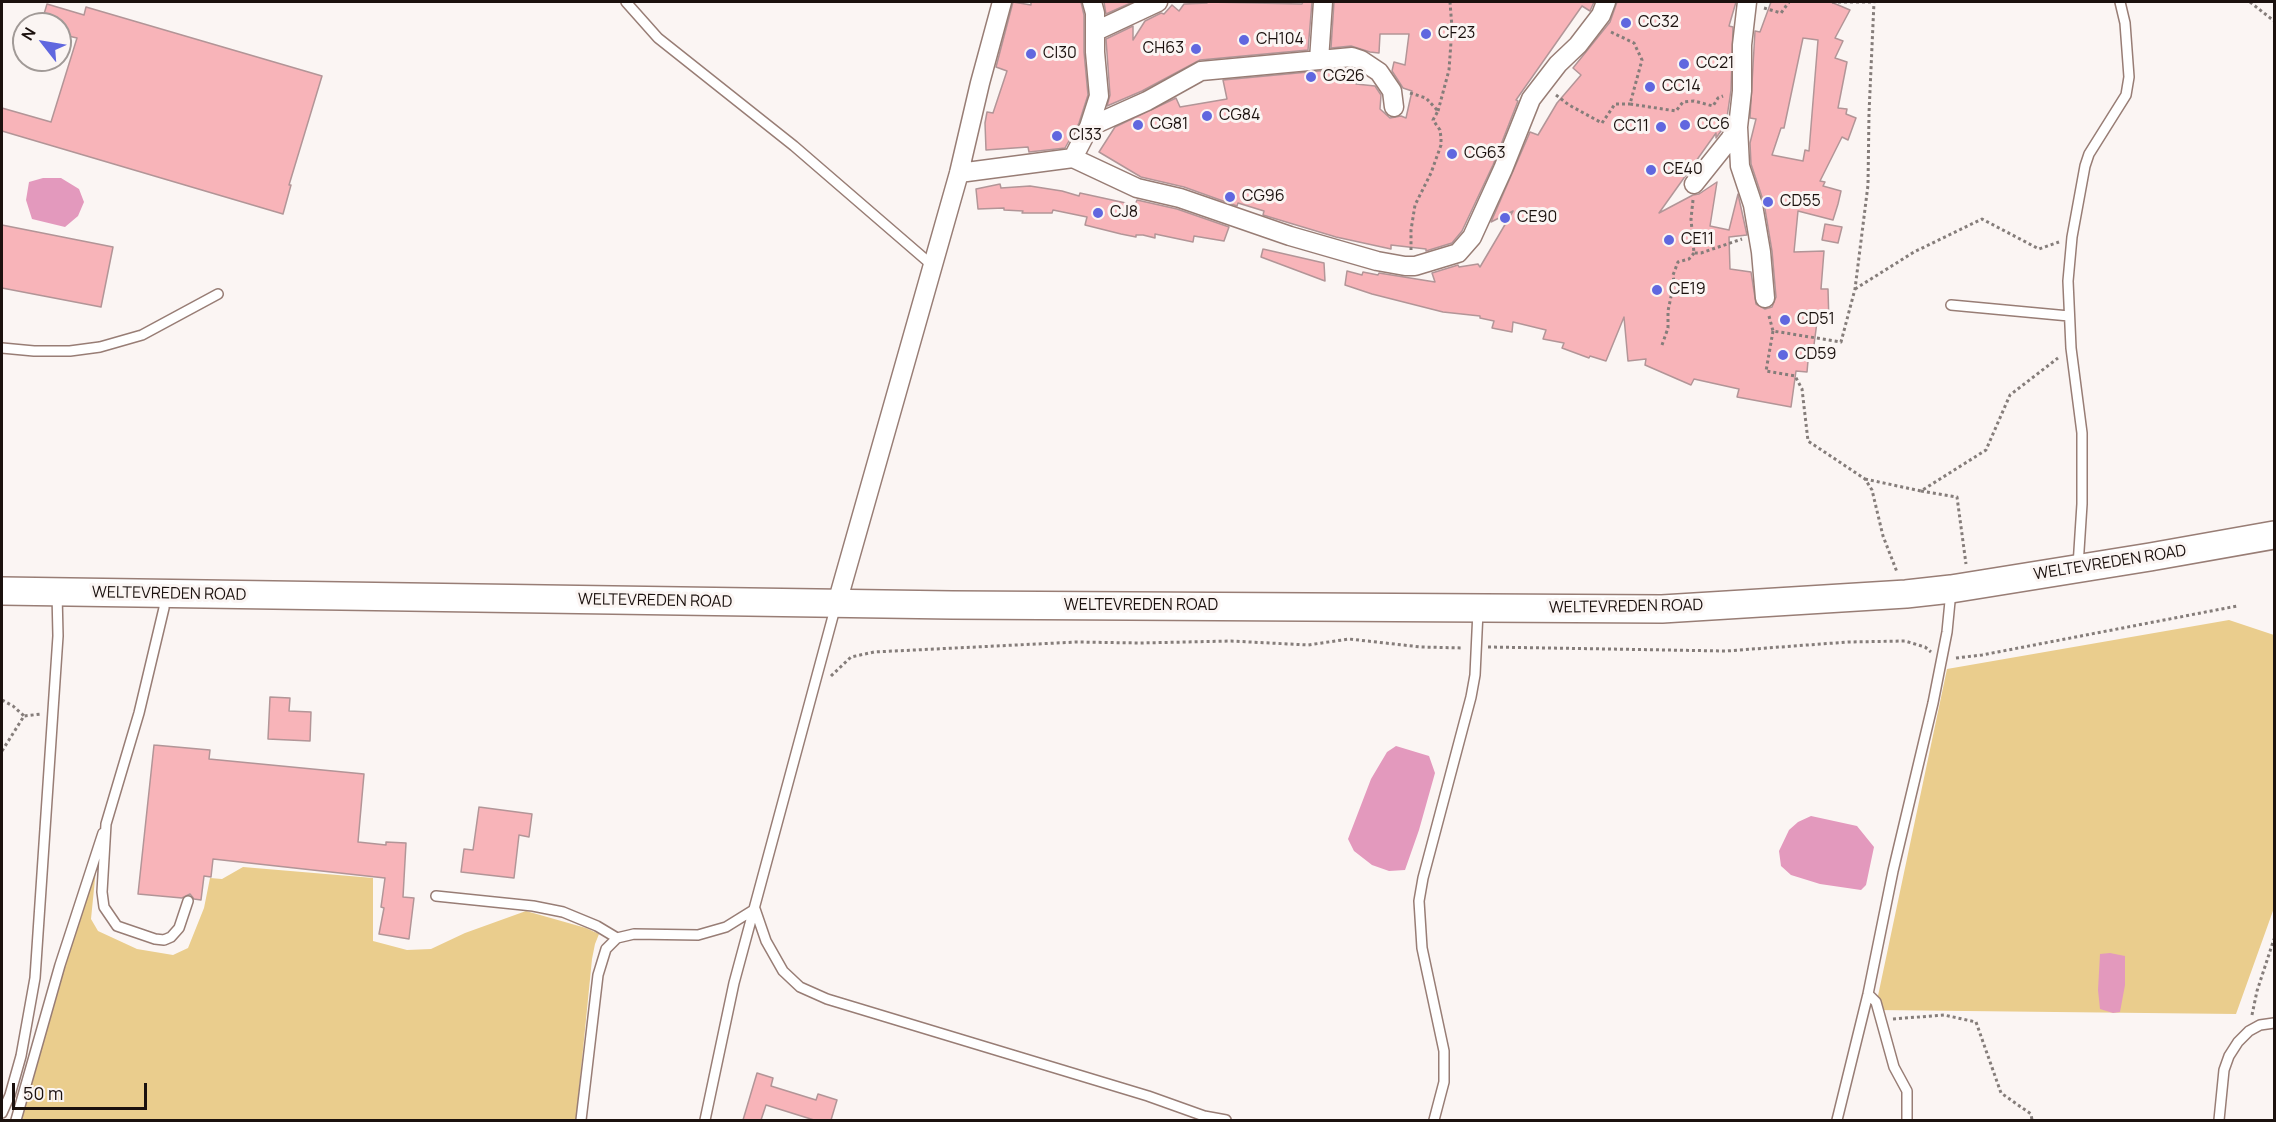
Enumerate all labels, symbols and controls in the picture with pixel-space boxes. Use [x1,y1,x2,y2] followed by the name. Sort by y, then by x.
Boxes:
[12,12,72,72] north arrow
[1638,13,1679,33] place label: CC32
[1619,16,1633,30] marker: CC32
[16,23,41,44] text: N
[1438,24,1475,44] place label: CF23
[1419,27,1433,41] marker: CF23
[1256,30,1304,50] place label: CH104
[1237,33,1251,47] marker: CH104
[1143,39,1184,59] place label: CH63
[1189,42,1203,56] marker: CH63
[1043,44,1077,64] place label: CI30
[1024,47,1038,61] marker: CI30
[1696,54,1734,74] place label: CC21
[1677,57,1691,71] marker: CC21
[1323,67,1365,87] place label: CG26
[1304,70,1318,84] marker: CG26
[1662,77,1701,97] place label: CC14
[1643,80,1657,94] marker: CC14
[1219,106,1260,126] place label: CG84
[1200,109,1214,123] marker: CG84
[1150,115,1188,135] place label: CG81
[1697,115,1730,135] place label: CC6
[1614,117,1649,137] place label: CC11
[1131,118,1145,132] marker: CG81
[1678,118,1692,132] marker: CC6
[1654,120,1668,134] marker: CC11
[1069,126,1102,146] place label: CI33
[1050,129,1064,143] marker: CI33
[1464,144,1506,164] place label: CG63
[1445,147,1459,161] marker: CG63
[1663,160,1703,180] place label: CE40
[1644,163,1658,177] marker: CE40
[1242,187,1285,207] place label: CG96
[1223,190,1237,204] marker: CG96
[1780,192,1821,212] place label: CD55
[1761,195,1775,209] marker: CD55
[1110,203,1138,223] place label: CJ8
[1091,206,1105,220] marker: CJ8
[1517,208,1557,228] place label: CE90
[1498,211,1512,225] marker: CE90
[1681,230,1714,250] place label: CE11
[1662,233,1676,247] marker: CE11
[1669,280,1706,300] place label: CE19
[1650,283,1664,297] marker: CE19
[1797,310,1835,330] place label: CD51
[1778,313,1792,327] marker: CD51
[1795,345,1836,365] place label: CD59
[1776,348,1790,362] marker: CD59
[2032,541,2188,585] street label: WELTEVREDEN ROAD
[92,583,246,605] street label: WELTEVREDEN ROAD
[578,590,732,612] street label: WELTEVREDEN ROAD
[1064,596,1218,616] street label: WELTEVREDEN ROAD
[1549,596,1703,618] street label: WELTEVREDEN ROAD
[15,1071,150,1109] scale bar
[23,1081,63,1105] text: 50 m

